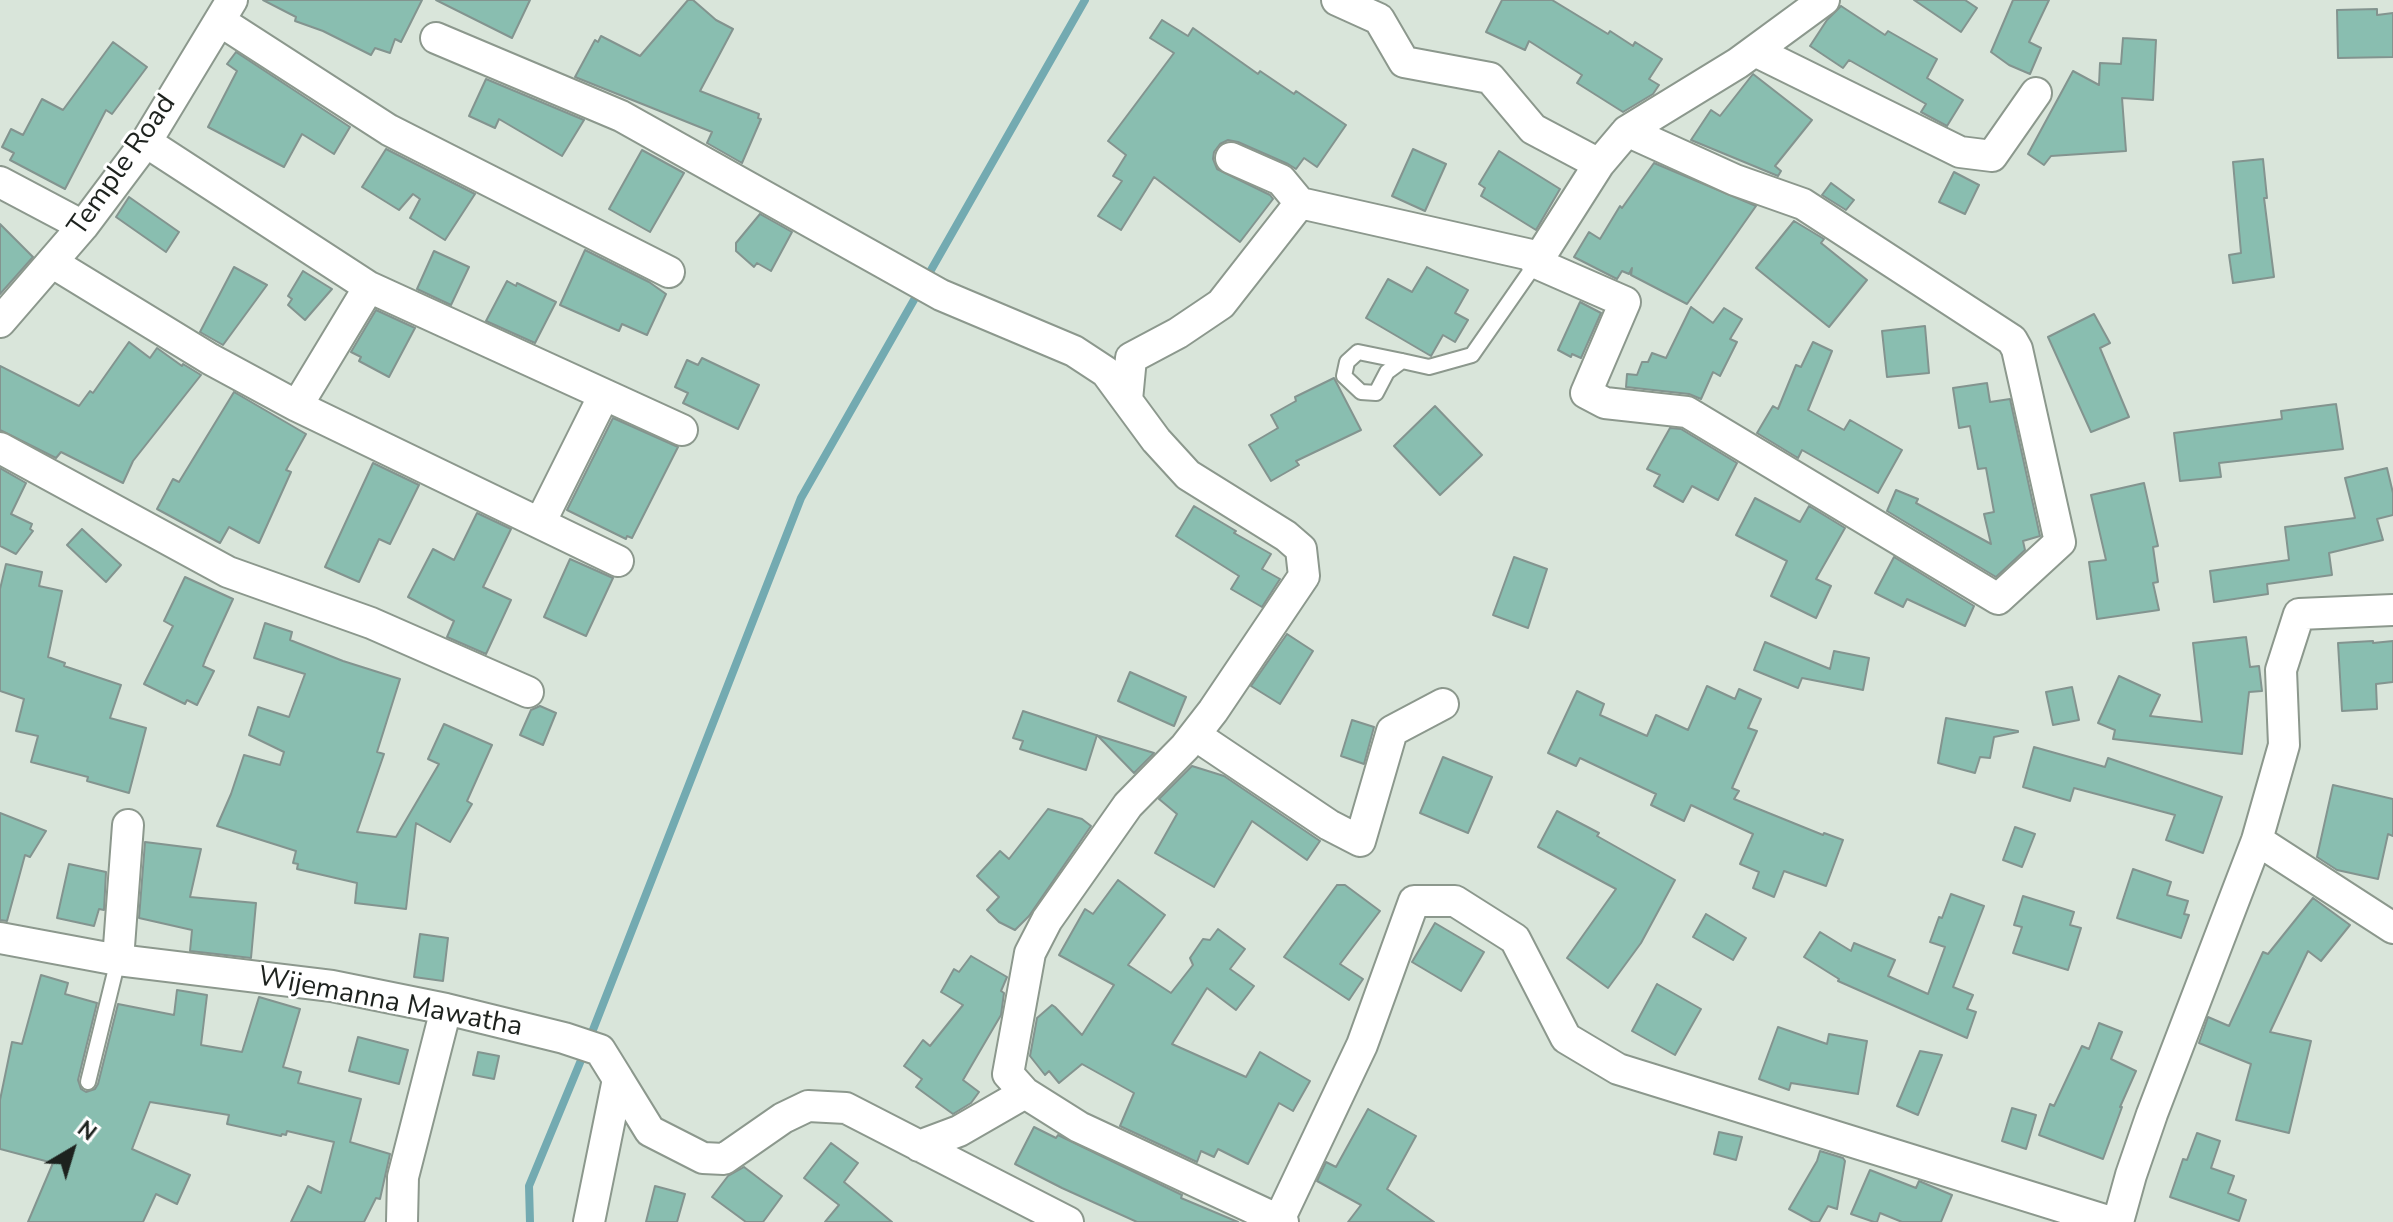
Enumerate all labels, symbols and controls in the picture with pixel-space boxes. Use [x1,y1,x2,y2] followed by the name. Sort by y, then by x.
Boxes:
[62,89,184,243] street label: Temple Road
[255,961,525,1045] street label: Wijemanna Mawatha
[32,1110,112,1190] north arrow
[71,1114,102,1148] text: N

